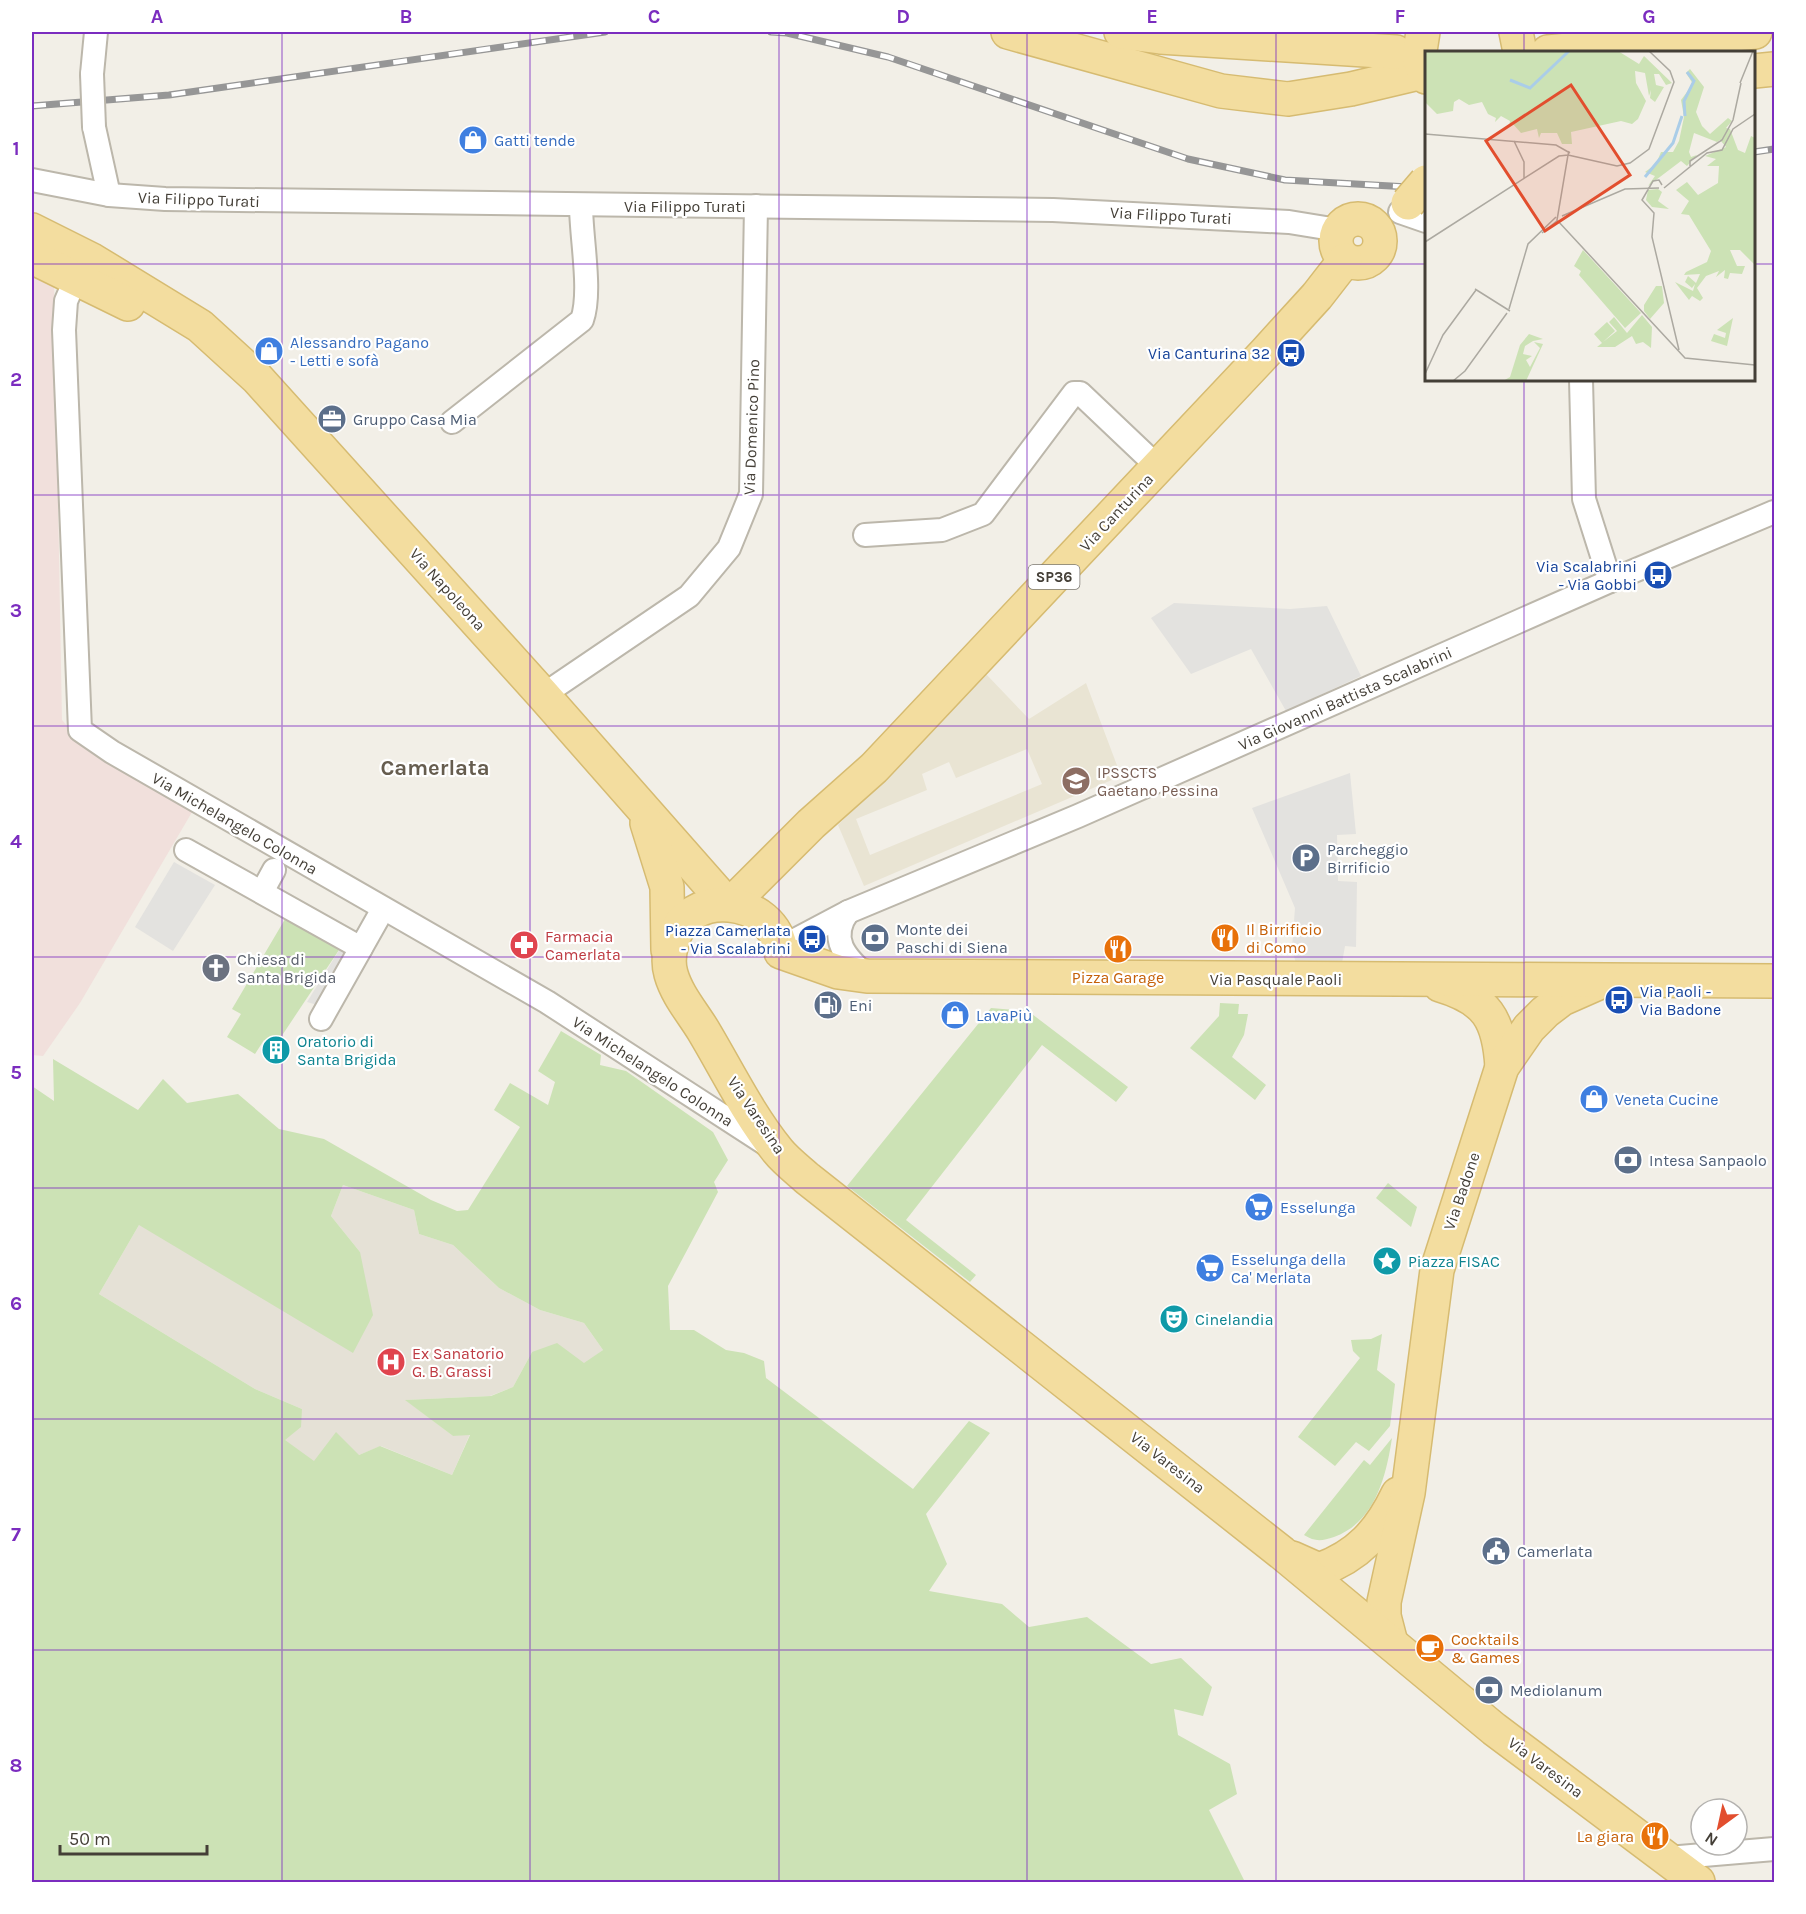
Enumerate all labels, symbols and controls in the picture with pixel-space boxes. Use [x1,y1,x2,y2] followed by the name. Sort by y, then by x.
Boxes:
[151,5,164,28] text: A
[400,5,412,28] text: B
[648,5,660,28] text: C
[896,5,910,28] text: D
[1146,5,1158,28] text: E
[1395,5,1406,28] text: F
[1642,5,1656,28] text: G
[1425,51,1755,381] inset map
[457,124,489,156] shop icon: Gatti tende
[494,131,575,150] place label: Gatti tende
[12,137,20,160] text: 1
[138,188,260,211] street label: Via Filippo Turati
[624,197,746,216] street label: Via Filippo Turati
[1110,203,1232,228] street label: Via Filippo Turati
[290,333,429,370] place label: Alessandro Pagano - Letti e sofà
[253,335,285,367] shop icon: Alessandro Pagano - Letti e sofà
[1275,337,1307,369] bus stop icon: Via Canturina 32
[1148,344,1270,363] place label: Via Canturina 32
[740,359,763,495] street label: Via Domenico Pino
[10,368,22,391] text: 2
[316,403,348,435] office icon: Gruppo Casa Mia
[353,410,477,429] place label: Gruppo Casa Mia
[1076,470,1157,555] street label: Via Canturina
[406,544,490,634] street label: Via Napoleona
[1536,557,1637,594] place label: Via Scalabrini - Via Gobbi
[1642,559,1674,591] bus stop icon: Via Scalabrini - Via Gobbi
[1028,565,1080,589] road number: SP36
[10,599,22,622] text: 3
[1235,643,1455,754] street label: Via Giovanni Battista Scalabrini
[380,755,490,781] district label: Camerlata
[1097,763,1218,800] place label: IPSSCTS Gaetano Pessina
[1060,765,1092,797] school or university icon: IPSSCTS Gaetano Pessina
[149,768,321,879] street label: Via Michelangelo Colonna
[10,830,22,853] text: 4
[1327,840,1408,877] place label: Parcheggio Birrificio
[1290,842,1322,874] parking icon: Parcheggio Birrificio
[896,920,1008,957] place label: Monte dei Paschi di Siena
[1246,920,1322,957] place label: Il Birrificio di Como
[665,921,791,958] place label: Piazza Camerlata - Via Scalabrini
[859,922,891,954] bank icon: Monte dei Paschi di Siena
[1209,922,1241,954] restaurant icon: Il Birrificio di Como
[796,923,828,955] bus stop icon: Piazza Camerlata - Via Scalabrini
[545,927,621,964] place label: Farmacia Camerlata
[508,929,540,961] pharmacy icon: Farmacia Camerlata
[1102,933,1134,965] restaurant icon: Pizza Garage
[237,950,336,987] place label: Chiesa di Santa Brigida
[200,952,232,984] church icon: Chiesa di Santa Brigida
[1072,968,1164,987] place label: Pizza Garage
[1210,970,1342,989] street label: Via Pasquale Paoli
[1640,982,1721,1019] place label: Via Paoli - Via Badone
[1603,984,1635,1016] bus stop icon: Via Paoli - Via Badone
[812,989,844,1021] fuel station icon: Eni
[849,996,872,1015] place label: Eni
[939,999,971,1031] shop icon: LavaPiù
[976,1006,1032,1025] place label: LavaPiù
[569,1012,737,1131] street label: Via Michelangelo Colonna
[297,1032,396,1069] place label: Oratorio di Santa Brigida
[260,1034,292,1066] building icon: Oratorio di Santa Brigida
[10,1061,22,1084] text: 5
[724,1073,789,1158] street label: Via Varesina
[1578,1083,1610,1115] shop icon: Veneta Cucine
[1615,1090,1719,1109] place label: Veneta Cucine
[1612,1144,1644,1176] bank icon: Intesa Sanpaolo
[1439,1150,1484,1233] street label: Via Badone
[1649,1151,1767,1170] place label: Intesa Sanpaolo
[1243,1191,1275,1223] supermarket icon: Esselunga
[1280,1198,1356,1217] place label: Esselunga
[1371,1245,1403,1277] place icon: Piazza FISAC
[1231,1250,1346,1287] place label: Esselunga della Ca' Merlata
[1194,1252,1226,1284] supermarket icon: Esselunga della Ca' Merlata
[1408,1252,1500,1271] place label: Piazza FISAC
[10,1292,22,1315] text: 6
[1158,1303,1190,1335] theatre icon: Cinelandia
[1195,1310,1273,1329] place label: Cinelandia
[412,1344,504,1381] place label: Ex Sanatorio G. B. Grassi
[375,1346,407,1378] hospital icon: Ex Sanatorio G. B. Grassi
[1127,1427,1209,1497] street label: Via Varesina
[11,1523,21,1546] text: 7
[1480,1535,1512,1567] public building icon: Camerlata
[1517,1542,1593,1561] place label: Camerlata
[1451,1630,1520,1667] place label: Cocktails & Games
[1414,1632,1446,1664] cafe icon: Cocktails & Games
[1473,1674,1505,1706] bank icon: Mediolanum
[1510,1681,1602,1700] place label: Mediolanum
[1504,1733,1587,1802] street label: Via Varesina
[10,1754,22,1777] text: 8
[1689,1797,1749,1857] north arrow
[60,1818,207,1856] scale bar
[1639,1820,1671,1852] restaurant icon: La giara
[1577,1827,1634,1846] place label: La giara
[69,1828,111,1850] text: 50 m
[1701,1828,1721,1850] text: N

